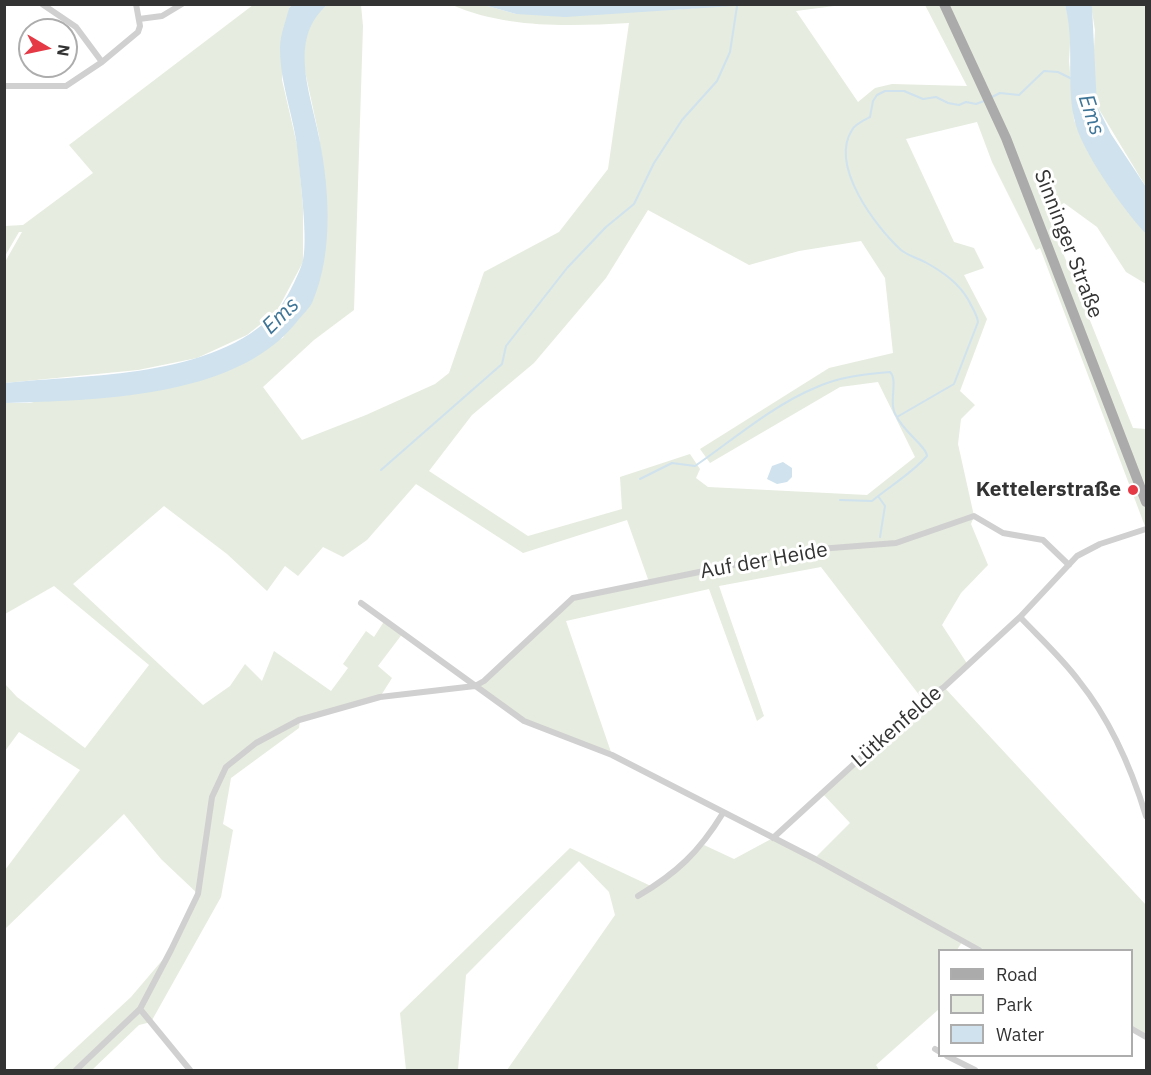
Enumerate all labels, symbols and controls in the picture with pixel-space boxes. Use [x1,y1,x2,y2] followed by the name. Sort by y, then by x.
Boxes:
[18,18,78,78] north arrow
[53,43,75,58] text: N
[1072,91,1110,139] water label: Ems
[1028,166,1108,322] street label: Sinninger Straße
[257,292,305,340] water label: Ems
[976,477,1121,503] place label: Kettelerstraße
[1126,483,1140,497] marker: Kettelerstraße
[698,537,830,585] street label: Auf der Heide
[847,681,947,773] street label: Lütkenfelde
[938,949,1133,1057] legend
[996,963,1037,986] text: Road
[996,993,1032,1016] text: Park
[996,1023,1044,1046] text: Water

